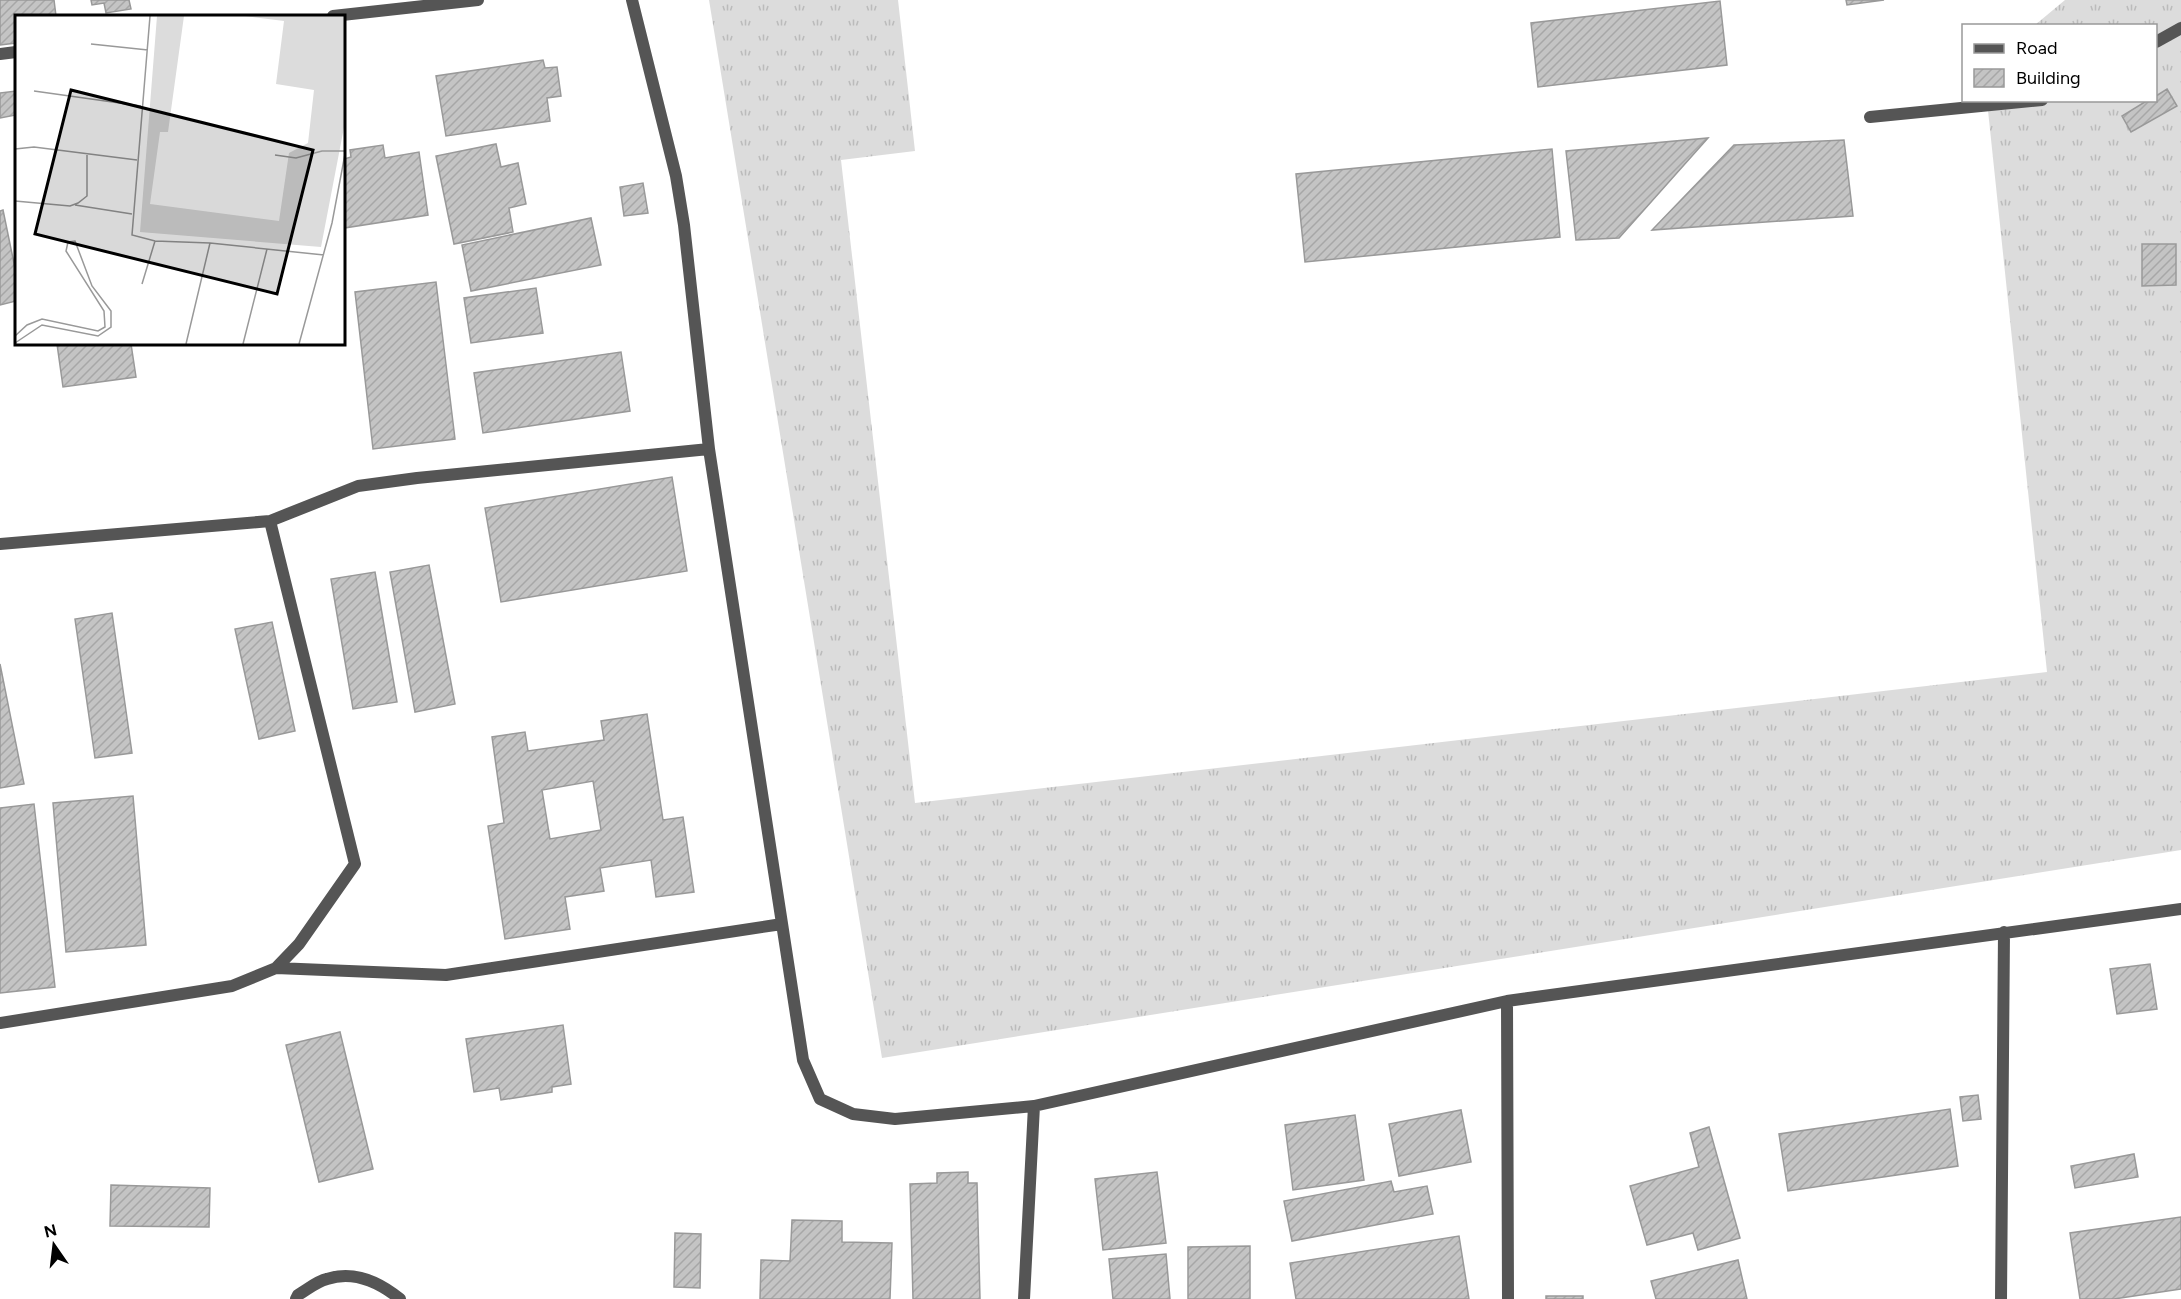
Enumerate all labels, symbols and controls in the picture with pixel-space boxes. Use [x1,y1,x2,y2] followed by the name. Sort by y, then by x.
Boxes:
[15,15,345,345] inset map
[1962,24,2157,102] legend
[2016,37,2057,59] text: Road
[2016,67,2081,89] text: Building
[24,1215,84,1275] north arrow
[42,1220,59,1242] text: N

